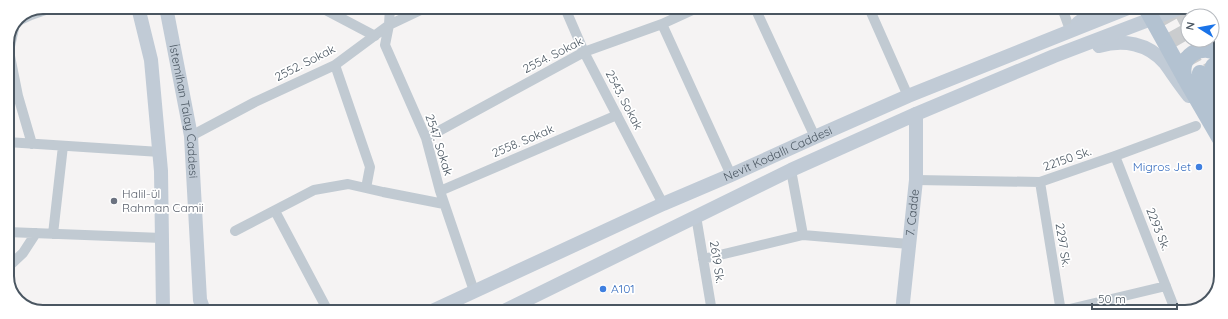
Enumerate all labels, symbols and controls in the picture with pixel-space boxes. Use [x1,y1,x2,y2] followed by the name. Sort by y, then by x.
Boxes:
[1180,8,1220,48] north arrow
[1183,21,1198,31] text: N
[520,33,585,76] street label: 2554. Sokak
[272,41,338,84] street label: 2552. Sokak
[166,43,201,179] street label: İstemihan Talay Caddesi
[602,67,646,132] street label: 2543. Sokak
[422,112,457,178] street label: 2547. Sokak
[490,121,556,160] street label: 2558. Sokak
[721,122,834,184] street label: Nevit Kodallı Caddesi
[1041,143,1093,174] street label: 22150 Sk.
[1133,159,1191,174] place label: Migros Jet
[1194,162,1204,172] marker: Migros Jet
[122,186,204,215] place label: Halil-ül Rahman Camii
[902,188,922,237] street label: 7. Cadde
[109,196,119,206] marker: Halil-ül Rahman Camii
[1143,205,1174,252] street label: 2293 Sk.
[1053,222,1074,268] street label: 2297 Sk.
[707,240,728,284] street label: 2619 Sk.
[611,281,635,296] place label: A101
[598,284,608,294] marker: A101
[1092,285,1177,311] scale bar
[1098,291,1126,306] text: 50 m

